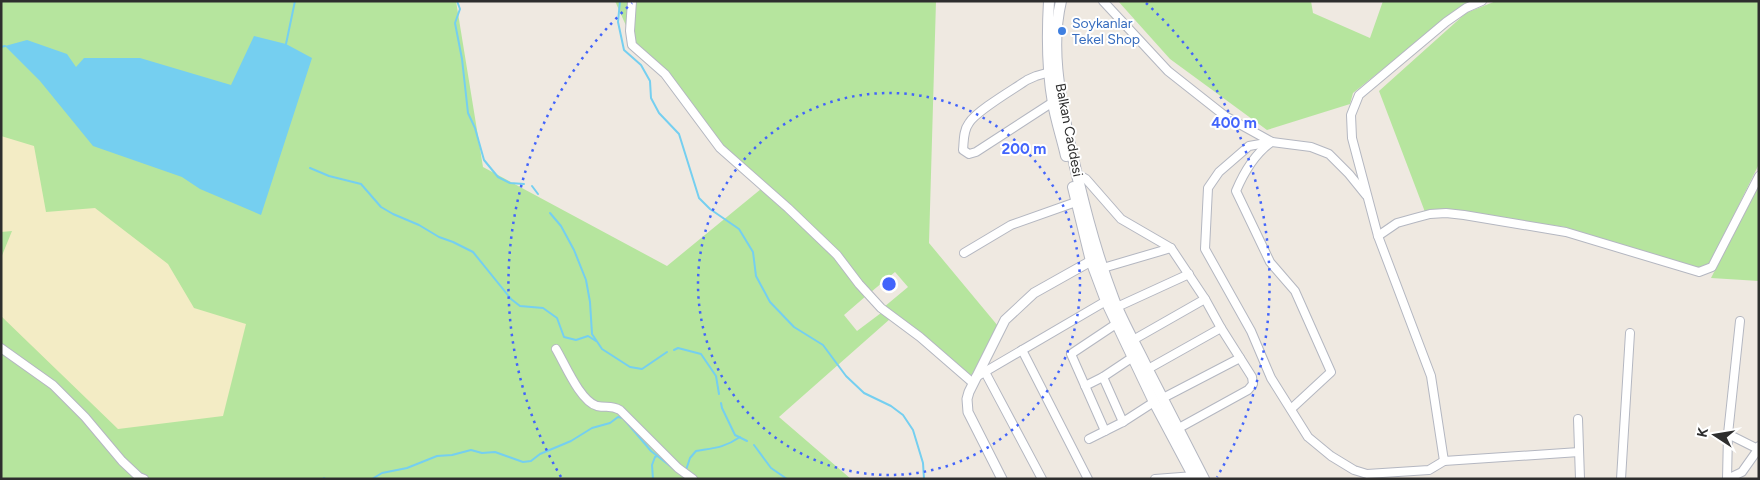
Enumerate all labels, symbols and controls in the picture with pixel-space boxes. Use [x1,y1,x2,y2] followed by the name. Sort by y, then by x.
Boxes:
[1072,15,1140,48] place label: Soykanlar Tekel Shop
[1056,25,1068,37] marker: Soykanlar Tekel Shop
[1052,82,1086,178] street label: Balkan Caddesi
[1211,114,1257,132] text: 400 m
[1002,140,1046,158] text: 200 m
[880,275,898,293] centre of rings
[1690,410,1740,460] north arrow
[1693,425,1712,439] text: K

